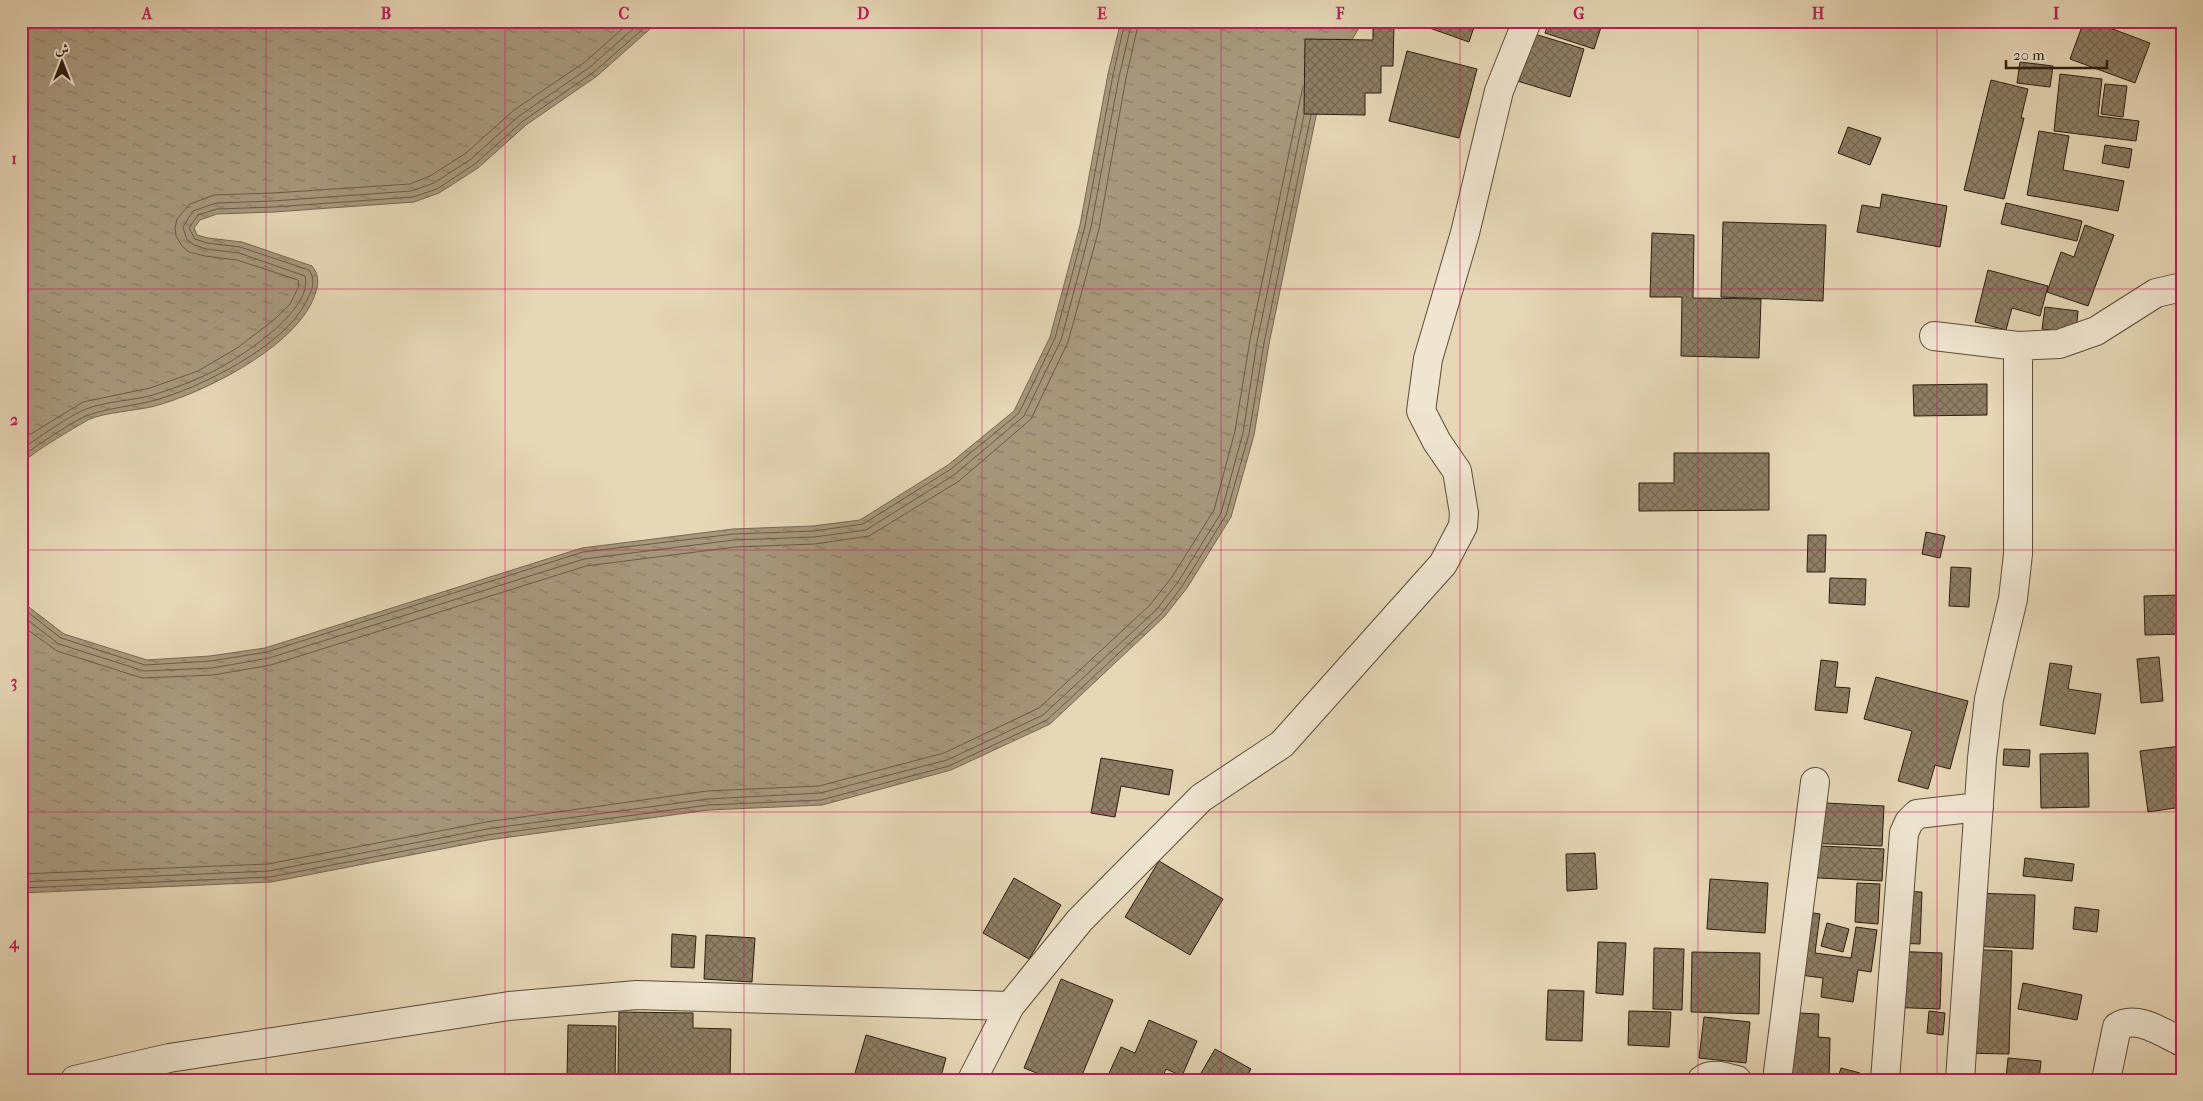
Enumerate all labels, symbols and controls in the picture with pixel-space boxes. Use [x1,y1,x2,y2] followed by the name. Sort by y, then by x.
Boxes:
[141,4,153,23] text: A
[381,4,391,23] text: B
[619,4,630,23] text: C
[857,4,869,23] text: D
[1097,4,1107,23] text: E
[1335,4,1345,23] text: F
[1573,4,1585,23] text: G
[1812,4,1825,23] text: H
[2053,4,2060,23] text: I
[38,38,88,88] north arrow
[2006,38,2107,70] scale bar
[55,41,69,58] text: ش
[2013,46,2045,64] text: 20 m
[11,149,17,168] text: 1
[10,410,18,429] text: 2
[11,672,17,692] text: 3
[8,933,20,953] text: 4

